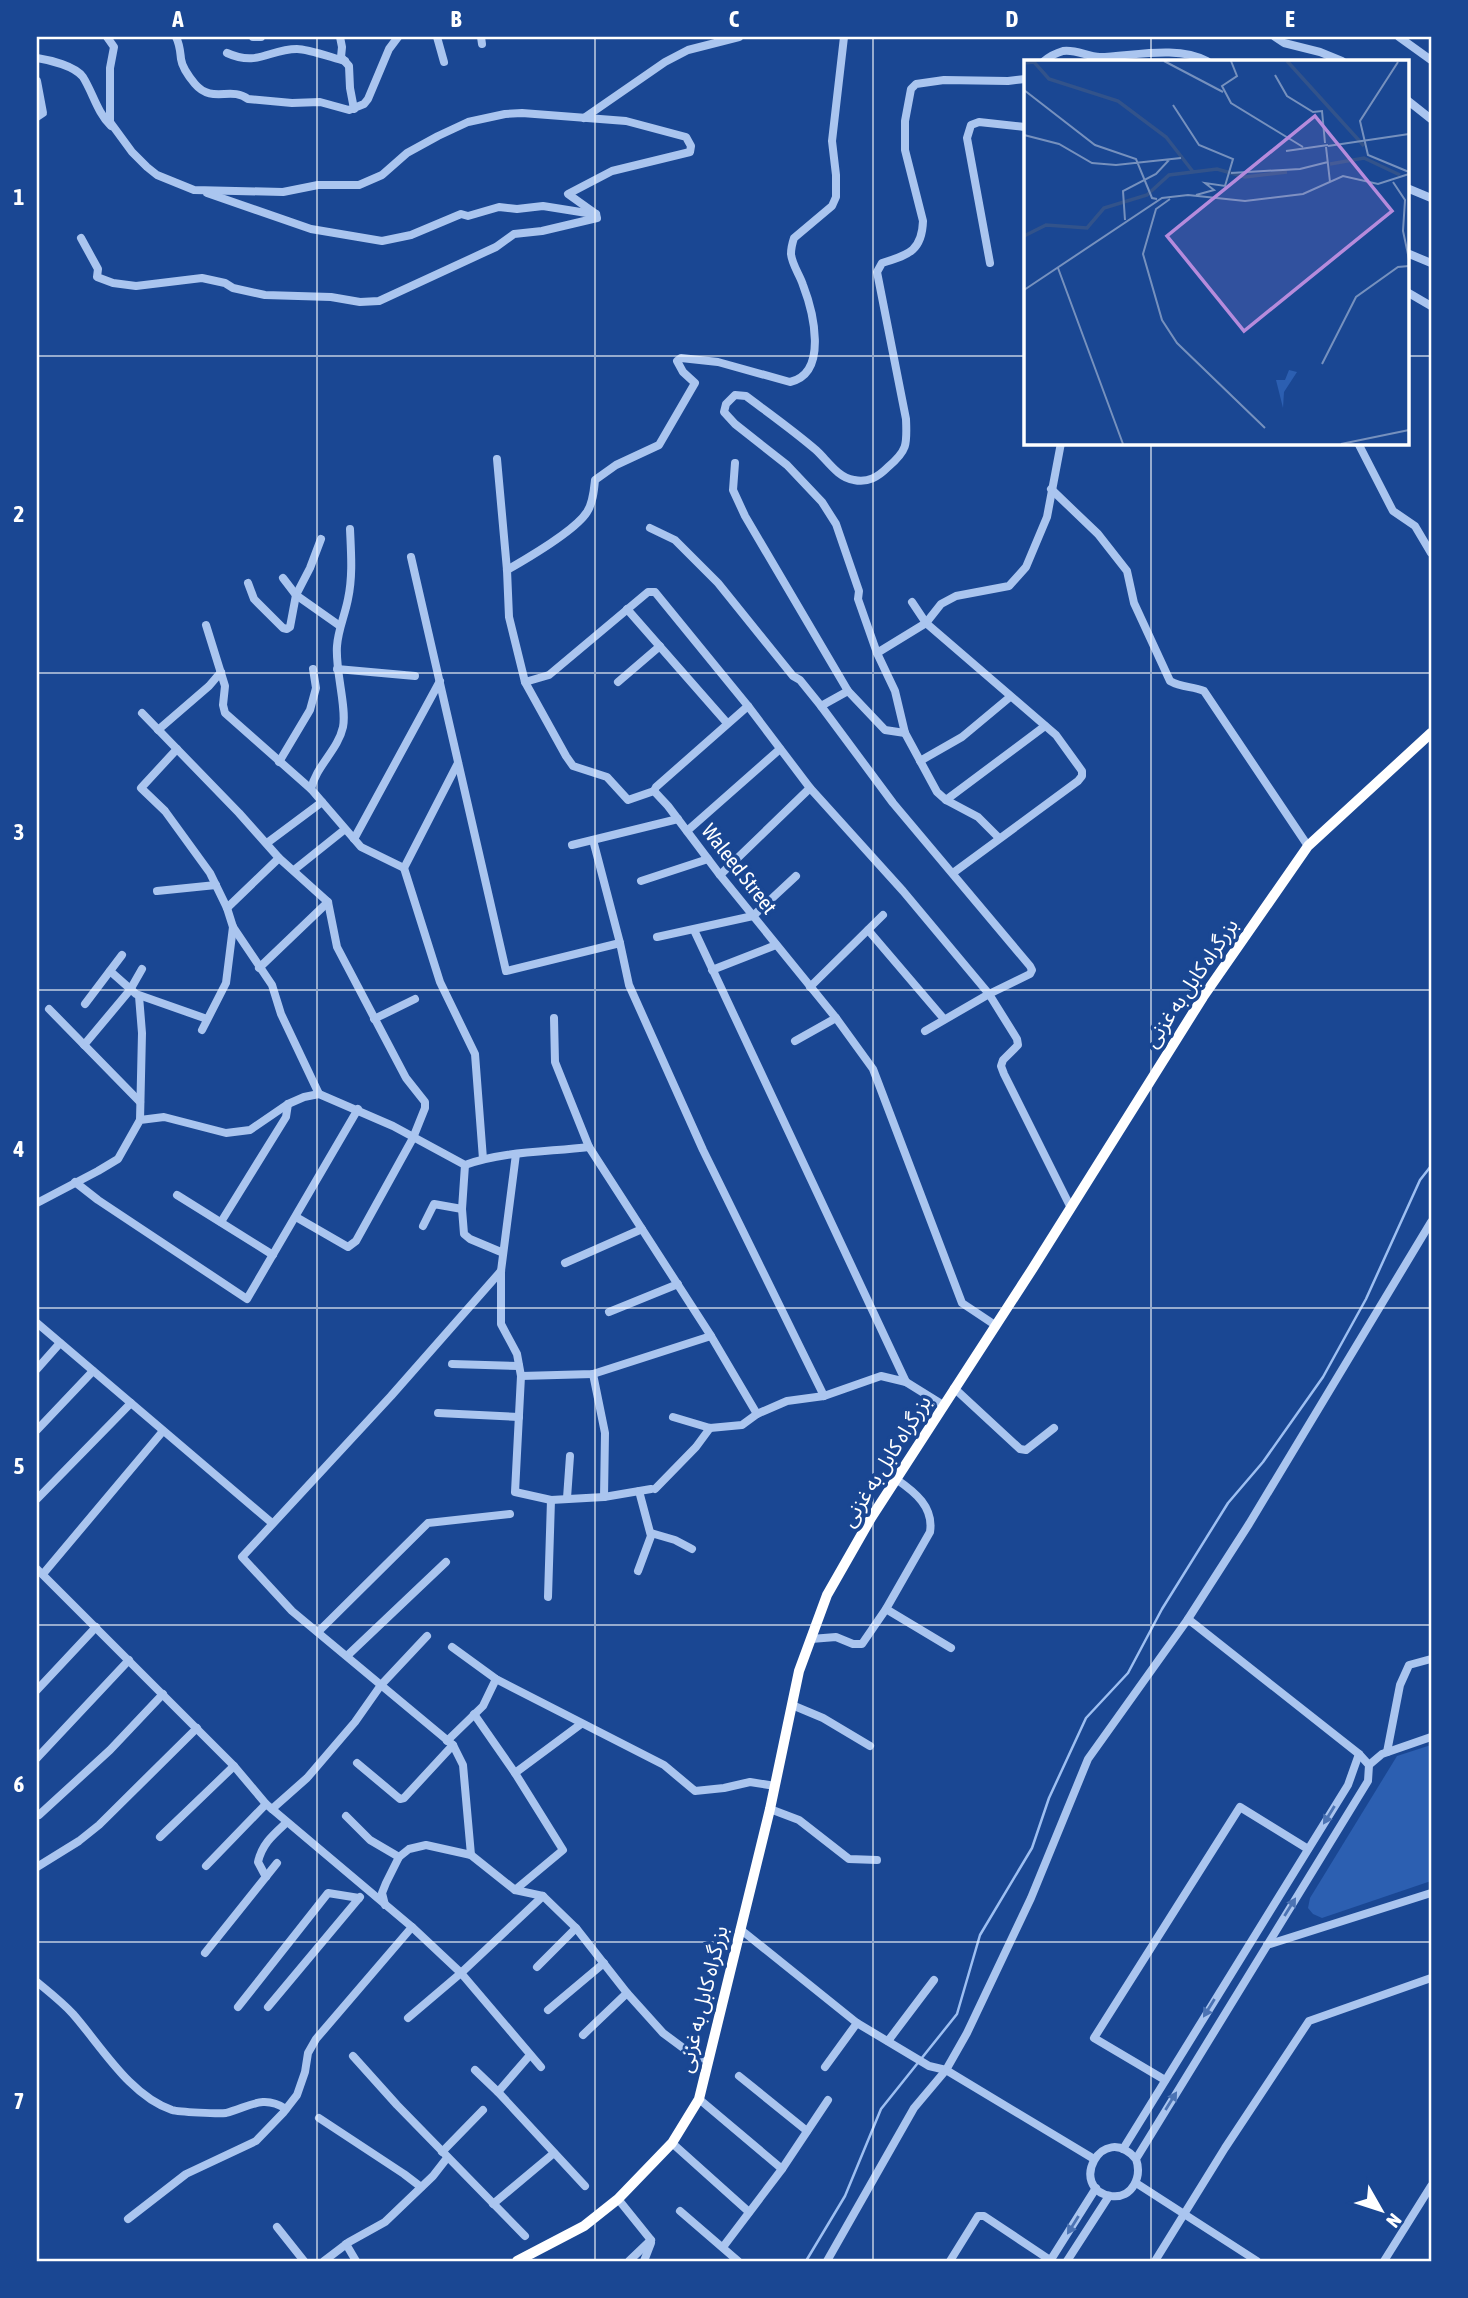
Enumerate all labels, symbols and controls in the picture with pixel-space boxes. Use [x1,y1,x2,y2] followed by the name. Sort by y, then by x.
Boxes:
[171,6,184,32] text: A
[451,6,462,32] text: B
[729,6,740,32] text: C
[1006,6,1019,32] text: D
[1285,6,1295,32] text: E
[1024,60,1408,444] inset map
[14,184,25,210] text: 1
[14,501,24,527] text: 2
[14,819,24,845] text: 3
[697,819,782,918] street label: Waleed Street
[1138,913,1243,1052] street label: بزرگراه کابل به غزنی
[13,1136,25,1162] text: 4
[835,1390,936,1531] street label: بزرگراه کابل به غزنی
[14,1453,25,1479] text: 5
[14,1771,25,1797] text: 6
[1323,1805,1336,1825] one-way arrow
[1284,1898,1297,1917] one-way arrow
[672,1923,733,2075] street label: بزرگراه کابل به غزنی
[1203,1999,1216,2018] one-way arrow
[14,2088,24,2114] text: 7
[1165,2091,1178,2111] one-way arrow
[1346,2176,1416,2246] north arrow
[1382,2209,1406,2232] text: N
[1066,2215,1079,2234] one-way arrow

